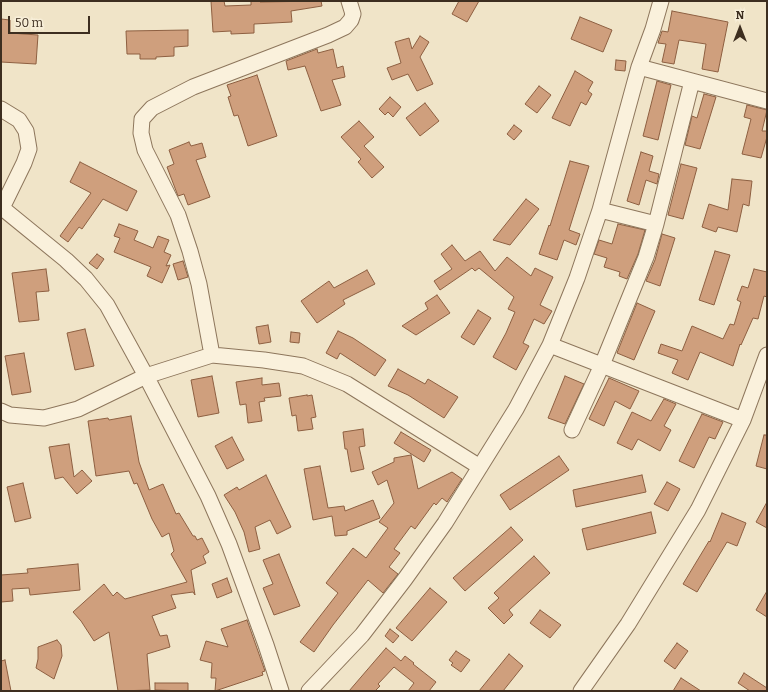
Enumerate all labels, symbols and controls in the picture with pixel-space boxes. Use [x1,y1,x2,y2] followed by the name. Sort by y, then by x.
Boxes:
[10,8,92,34] scale bar
[720,8,760,48] north arrow
[736,9,744,22] text: N
[15,16,43,30] text: 50 m

